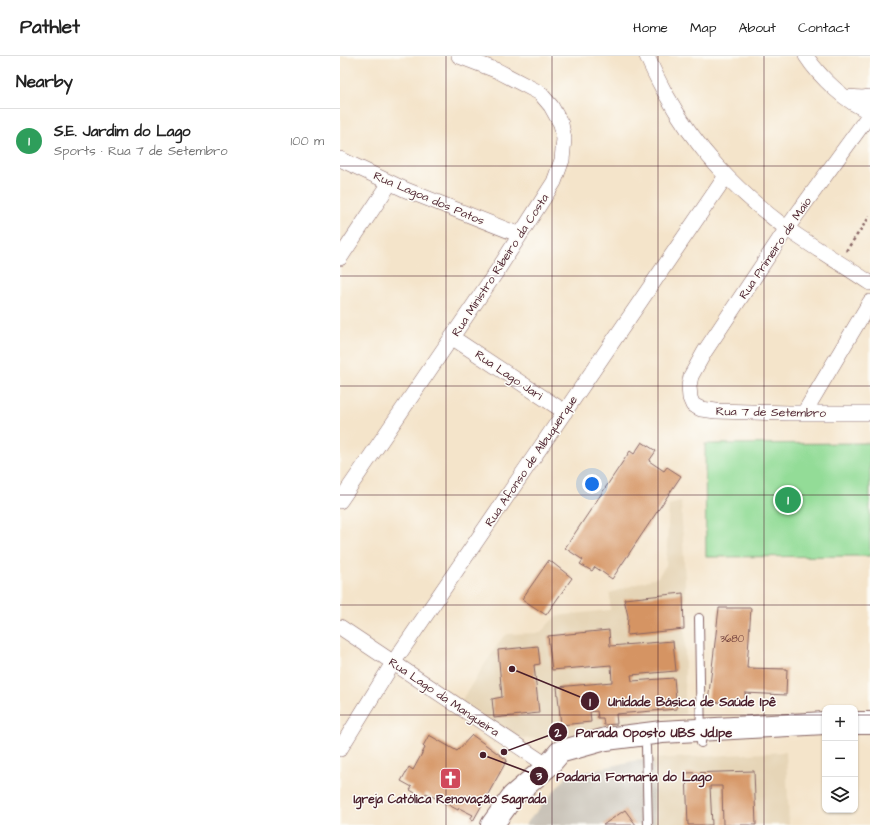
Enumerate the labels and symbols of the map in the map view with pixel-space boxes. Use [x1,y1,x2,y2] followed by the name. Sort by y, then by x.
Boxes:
[370,167,487,230] street label: Rua Lagoa dos Patos
[448,191,553,340] street label: Rua Ministro Ribeiro da Costa
[735,194,816,303] street label: Rua Primeiro de Maio
[471,346,546,405] street label: Rua Lago Jari
[481,392,582,530] street label: Rua Afonso de Albuquerque
[716,403,826,422] street label: Rua 7 de Setembro
[582,474,602,494] your location
[775,485,801,515] pin: 1
[720,632,744,646] house number: 3680
[384,654,502,742] street label: Rua Lago da Mangueira
[580,689,784,714] callout: Unidade Básica de Saúde Ipê
[607,693,776,712] text: Unidade Básica de Saúde Ipê
[589,694,591,711] text: 1
[548,720,740,745] callout: Parada Oposto UBS Jd.Ipe
[576,724,732,743] text: Parada Oposto UBS Jd.Ipe
[554,725,562,742] text: 2
[529,764,720,789] callout: Padaria Fornaria do Lago
[437,765,463,791] church icon: Igreja Católica Renovação Sagrada
[535,768,543,785] text: 3
[556,768,712,788] text: Padaria Fornaria do Lago
[354,791,547,810] place label: Igreja Católica Renovação Sagrada

